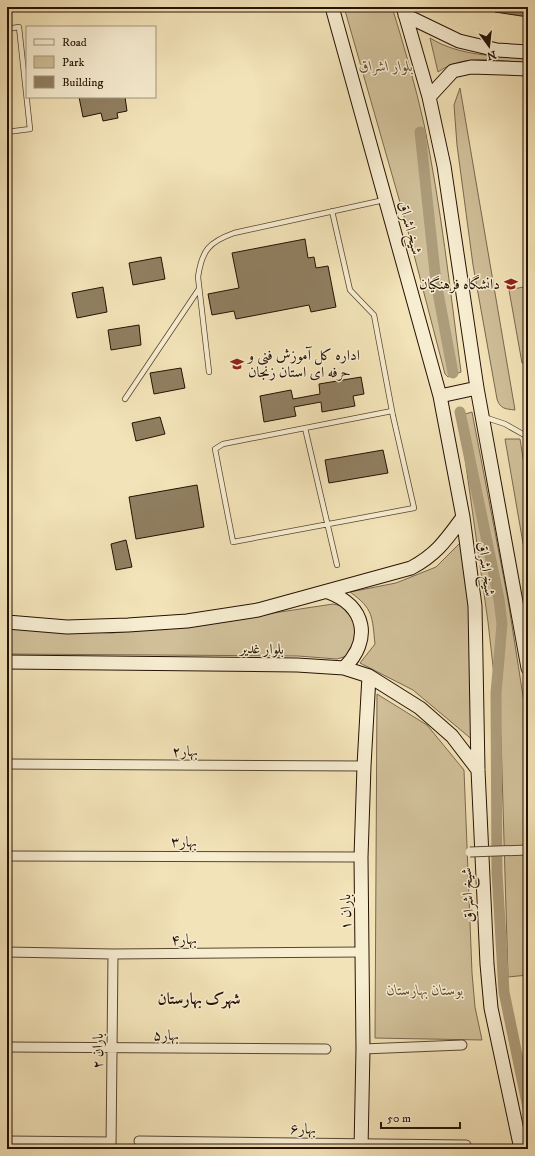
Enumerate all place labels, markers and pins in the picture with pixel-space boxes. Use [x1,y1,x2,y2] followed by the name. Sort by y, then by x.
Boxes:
[419,274,500,294] place label: دانشگاه فرهنگیان
[503,276,519,292] school or university icon: دانشگاه فرهنگیان
[246,346,360,382] place label: اداره کل آموزش فنی و حرفه ای استان زنجان
[229,356,245,372] school or university icon: اداره کل آموزش فنی و حرفه ای استان زنجان

